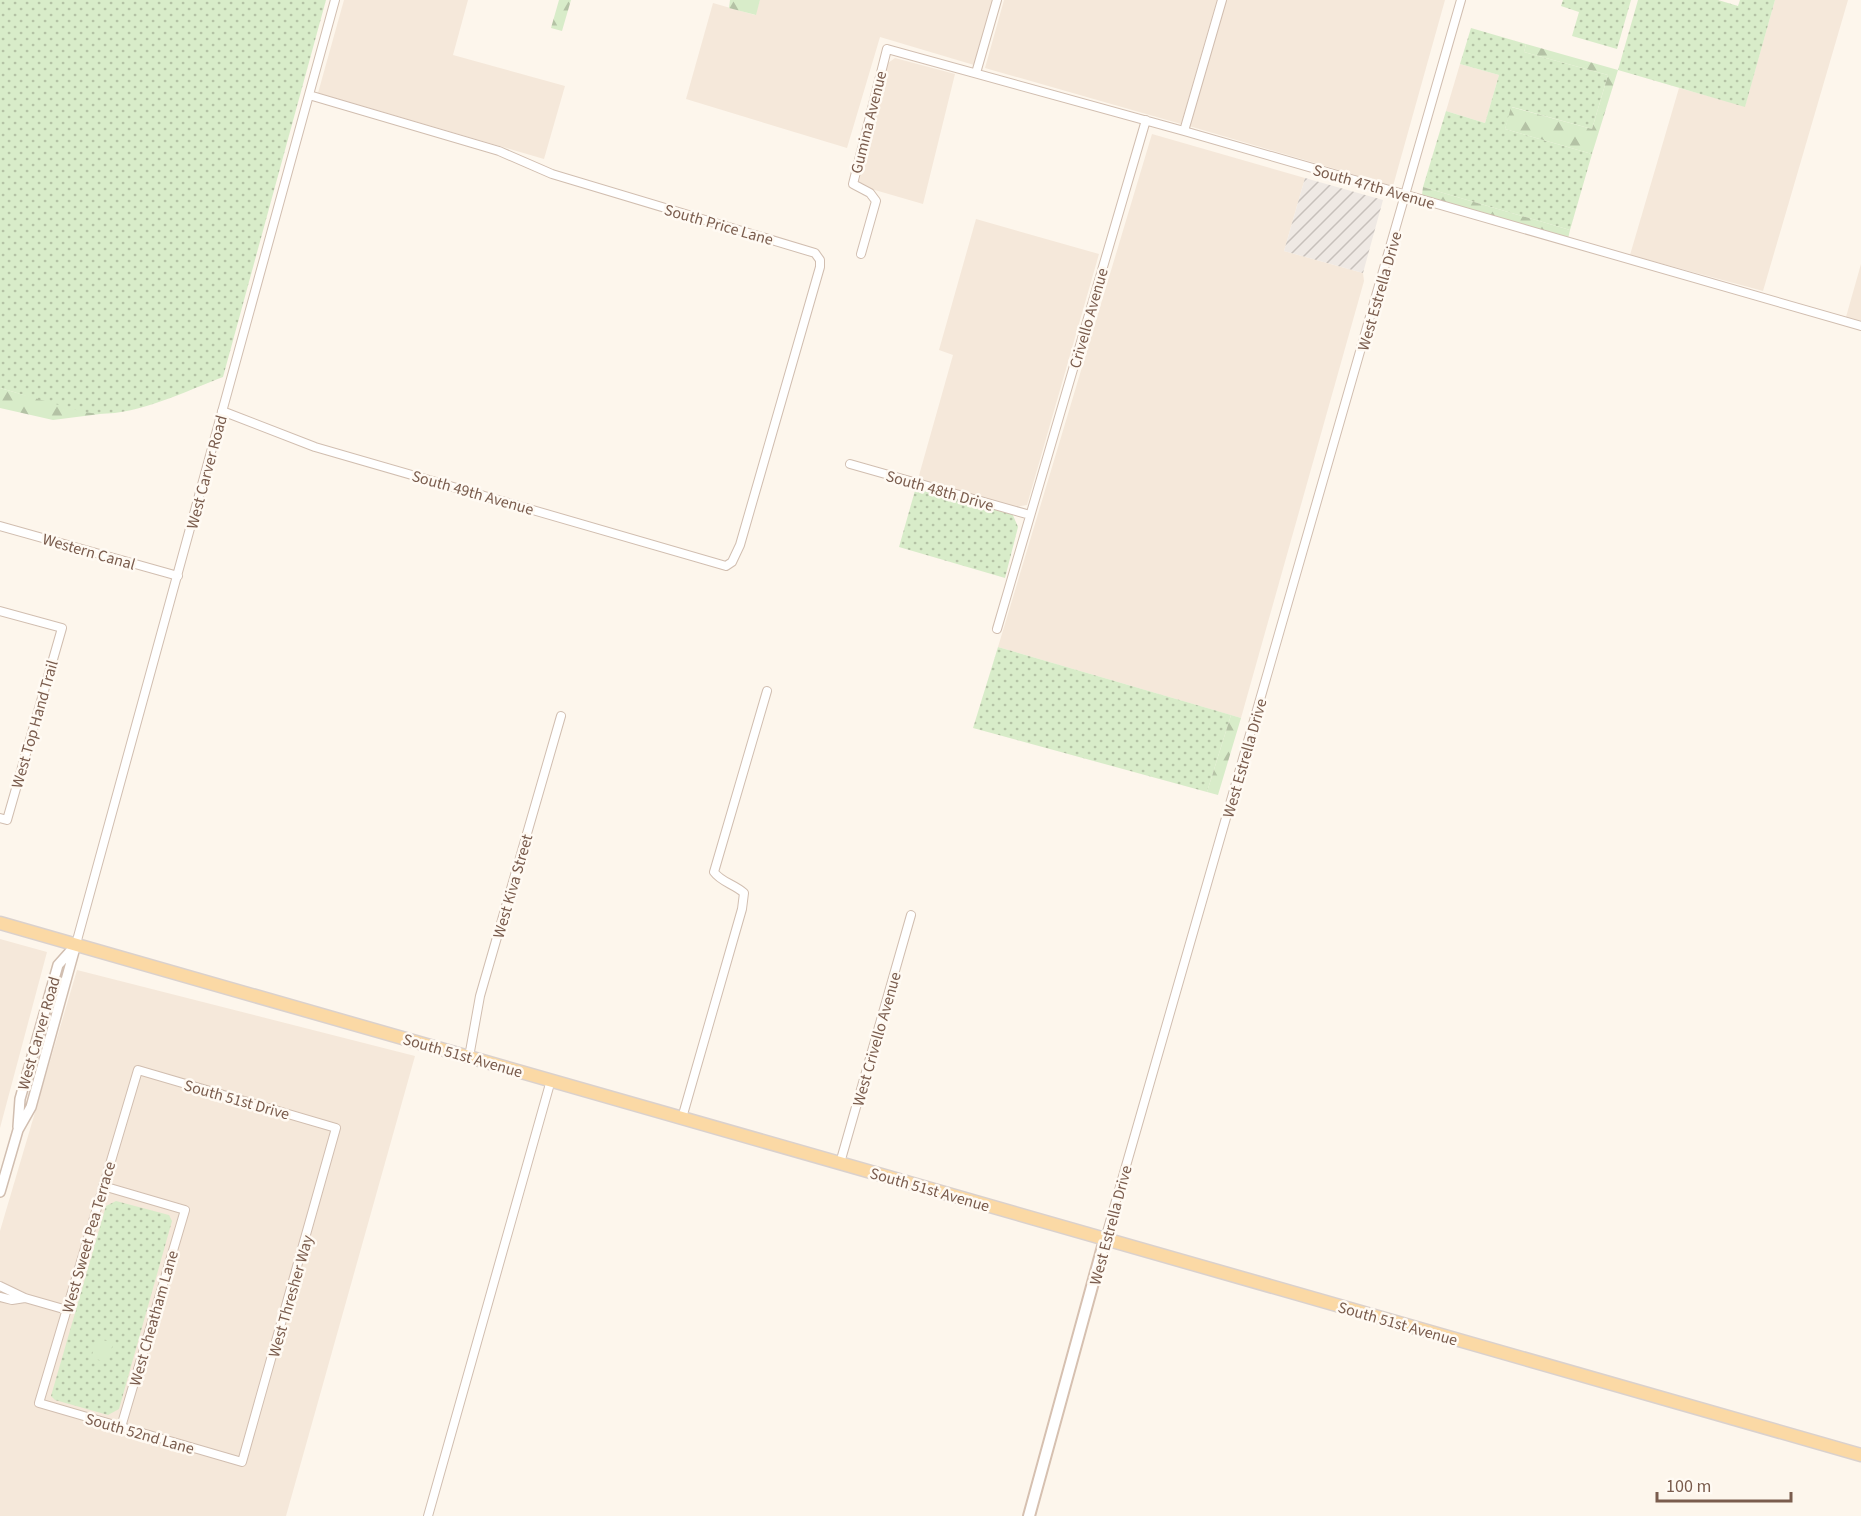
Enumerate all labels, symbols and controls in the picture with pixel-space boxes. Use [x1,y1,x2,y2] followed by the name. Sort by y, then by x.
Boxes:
[846,69,892,176] street label: Gumina Avenue
[1310,159,1437,215] street label: South 47th Avenue
[662,199,776,251] street label: South Price Lane
[1352,229,1408,354] street label: West Estrella Drive
[1064,266,1114,371] street label: Crivello Avenue
[181,413,233,532] street label: West Carver Road
[409,465,536,521] street label: South 49th Avenue
[883,465,996,517] street label: South 48th Drive
[40,528,138,576] street label: Western Canal
[6,658,64,791] street label: West Top Hand Trail
[1217,696,1273,821] street label: West Estrella Drive
[488,831,538,941] street label: West Kiva Street
[847,969,907,1109] street label: West Crivello Avenue
[12,974,66,1093] street label: West Carver Road
[400,1028,525,1084] street label: South 51st Avenue
[181,1074,292,1126] street label: South 51st Drive
[57,1159,121,1316] street label: West Sweet Pea Terrace
[867,1162,992,1218] street label: South 51st Avenue
[1084,1163,1138,1288] street label: West Estrella Drive
[263,1232,319,1360] street label: West Thresher Way
[124,1248,184,1389] street label: West Cheatham Lane
[1335,1296,1460,1352] street label: South 51st Avenue
[83,1408,197,1460] street label: South 52nd Lane
[1657,1465,1790,1503] scale bar
[1666,1474,1711,1499] text: 100 m

